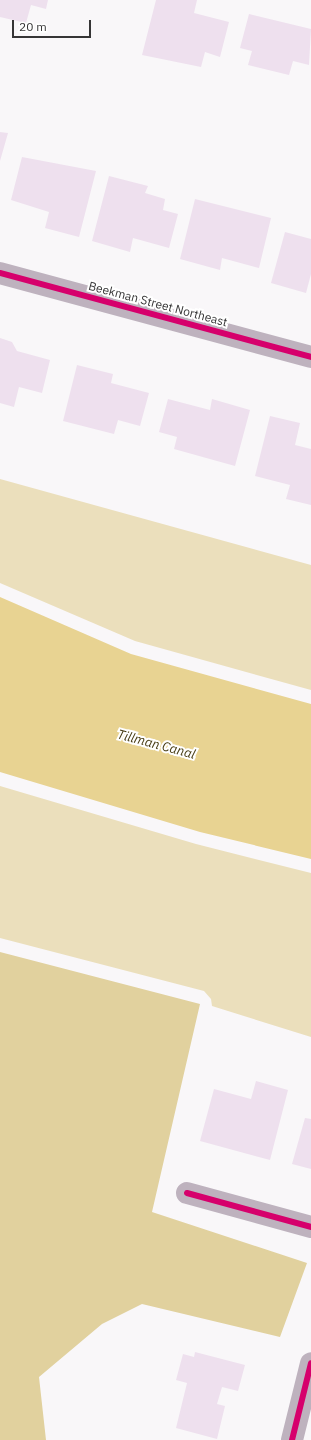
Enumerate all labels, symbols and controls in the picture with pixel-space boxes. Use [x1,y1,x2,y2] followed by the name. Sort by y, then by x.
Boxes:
[14,12,93,38] scale bar
[19,19,47,34] text: 20 m
[87,279,229,329] street label: Beekman Street Northeast
[115,727,197,763] water label: Tillman Canal

